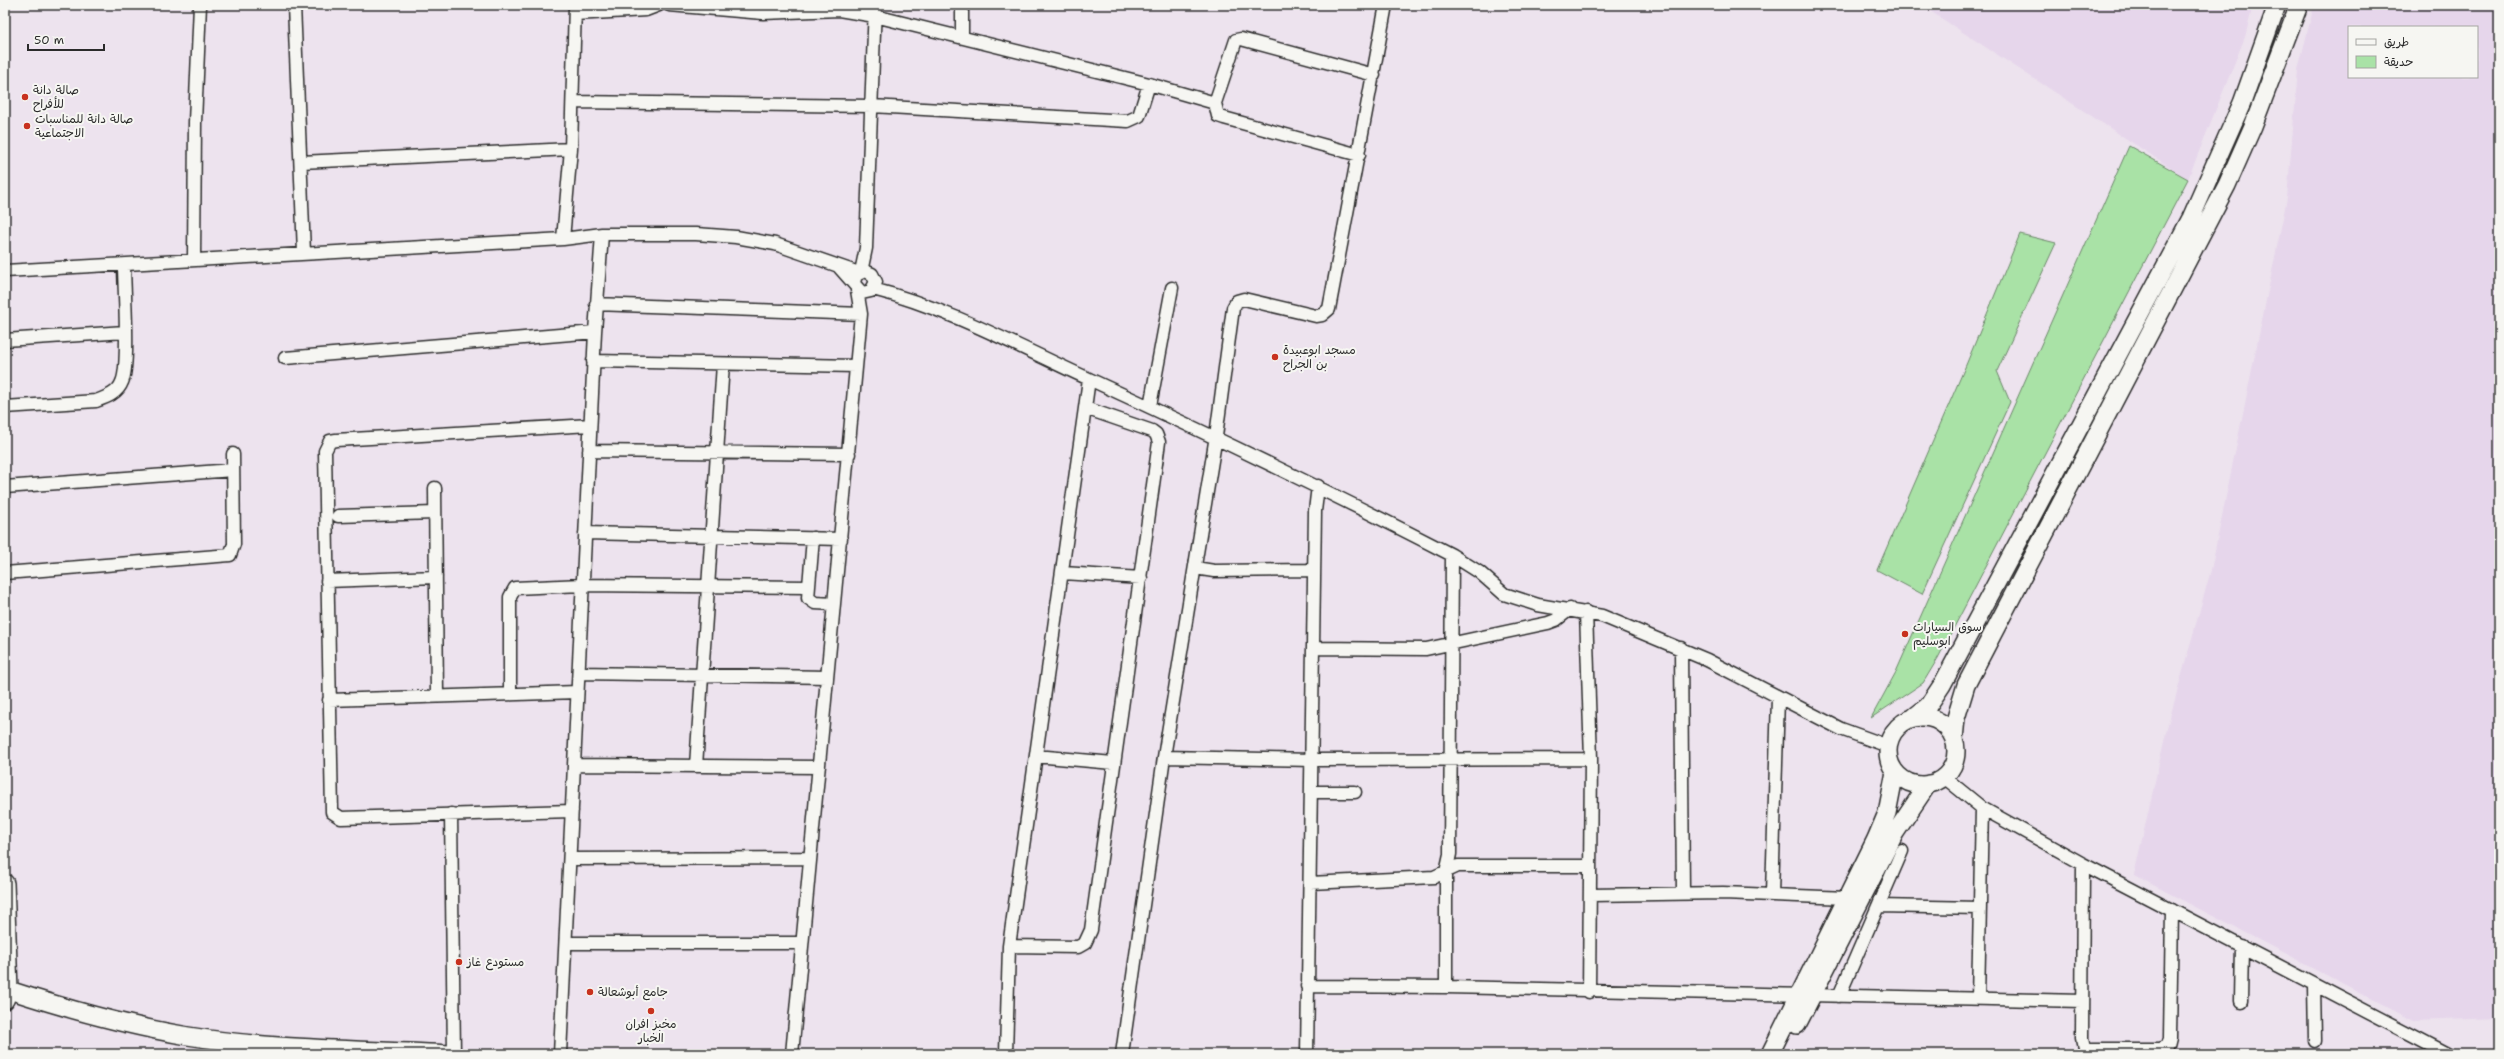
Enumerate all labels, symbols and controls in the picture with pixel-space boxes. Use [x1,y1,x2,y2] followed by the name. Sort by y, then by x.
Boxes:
[28,26,104,52] scale bar
[2348,26,2478,78] legend
[34,32,64,48] text: 50 m
[2384,34,2409,50] text: طريق
[2384,54,2413,70] text: حديقة
[33,82,79,113] place label: صالة دانة للأفراح
[20,92,30,102] marker: صالة دانة للأفراح
[35,111,133,141] place label: صالة دانة للمناسبات الاجتماعية
[22,121,32,131] marker: صالة دانة للمناسبات الاجتماعية
[1283,342,1356,373] place label: مسجد ابوعبيدة بن الجراح
[1270,352,1280,362] marker: مسجد ابوعبيدة بن الجراح
[1913,619,1982,650] place label: سوق السيارات ابوسليم
[1900,629,1910,639] marker: سوق السيارات ابوسليم
[466,954,524,971] place label: مستودع غاز
[454,957,464,967] marker: مستودع غاز
[598,984,668,1001] place label: جامع أبوشعالة
[585,987,595,997] marker: جامع أبوشعالة
[646,1006,656,1016] marker: مخبز افران الخبار
[625,1016,677,1046] place label: مخبز افران الخبار

